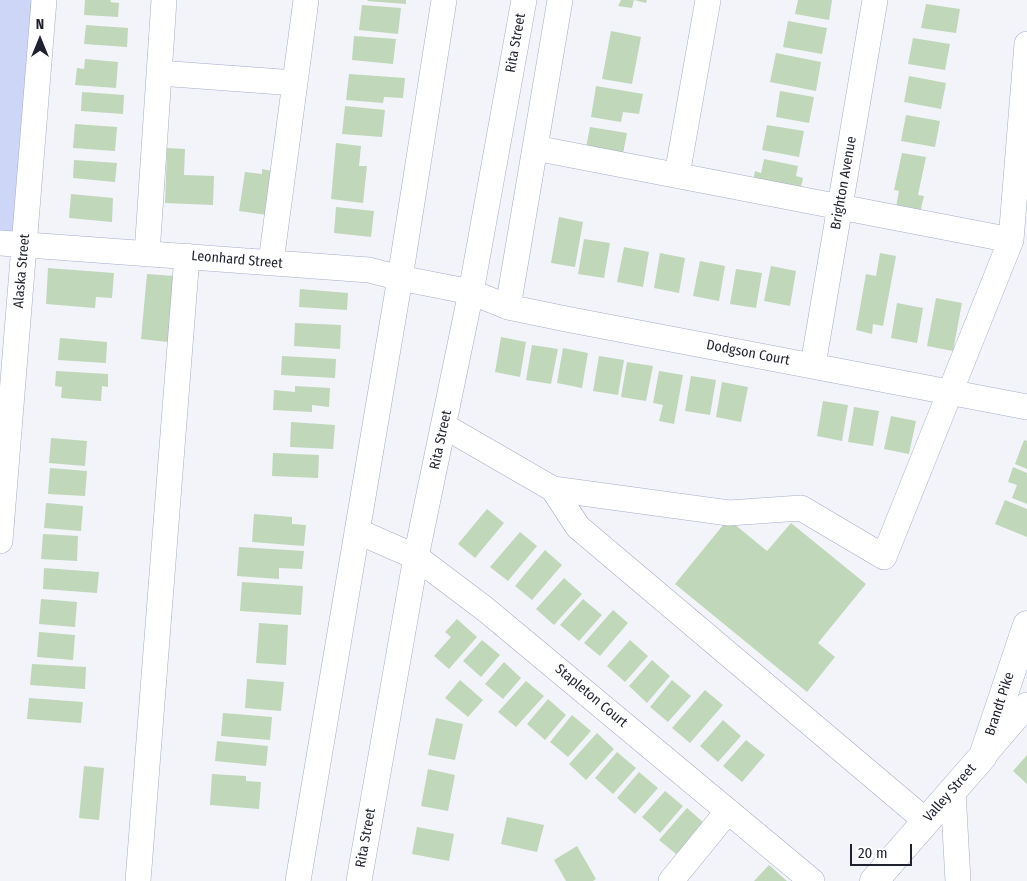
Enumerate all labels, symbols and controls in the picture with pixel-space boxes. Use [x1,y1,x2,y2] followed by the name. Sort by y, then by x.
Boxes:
[502,12,530,74] street label: Rita Street
[15,15,65,65] north arrow
[36,16,44,33] text: N
[828,135,860,231] street label: Brighton Avenue
[10,233,34,309] street label: Alaska Street
[191,248,283,272] street label: Leonhard Street
[705,337,791,369] street label: Dodgson Court
[427,409,455,471] street label: Rita Street
[551,661,631,731] street label: Stapleton Court
[982,670,1018,738] street label: Brandt Pike
[920,761,980,825] street label: Valley Street
[352,807,380,869] street label: Rita Street
[852,834,914,866] scale bar
[858,844,888,862] text: 20 m

